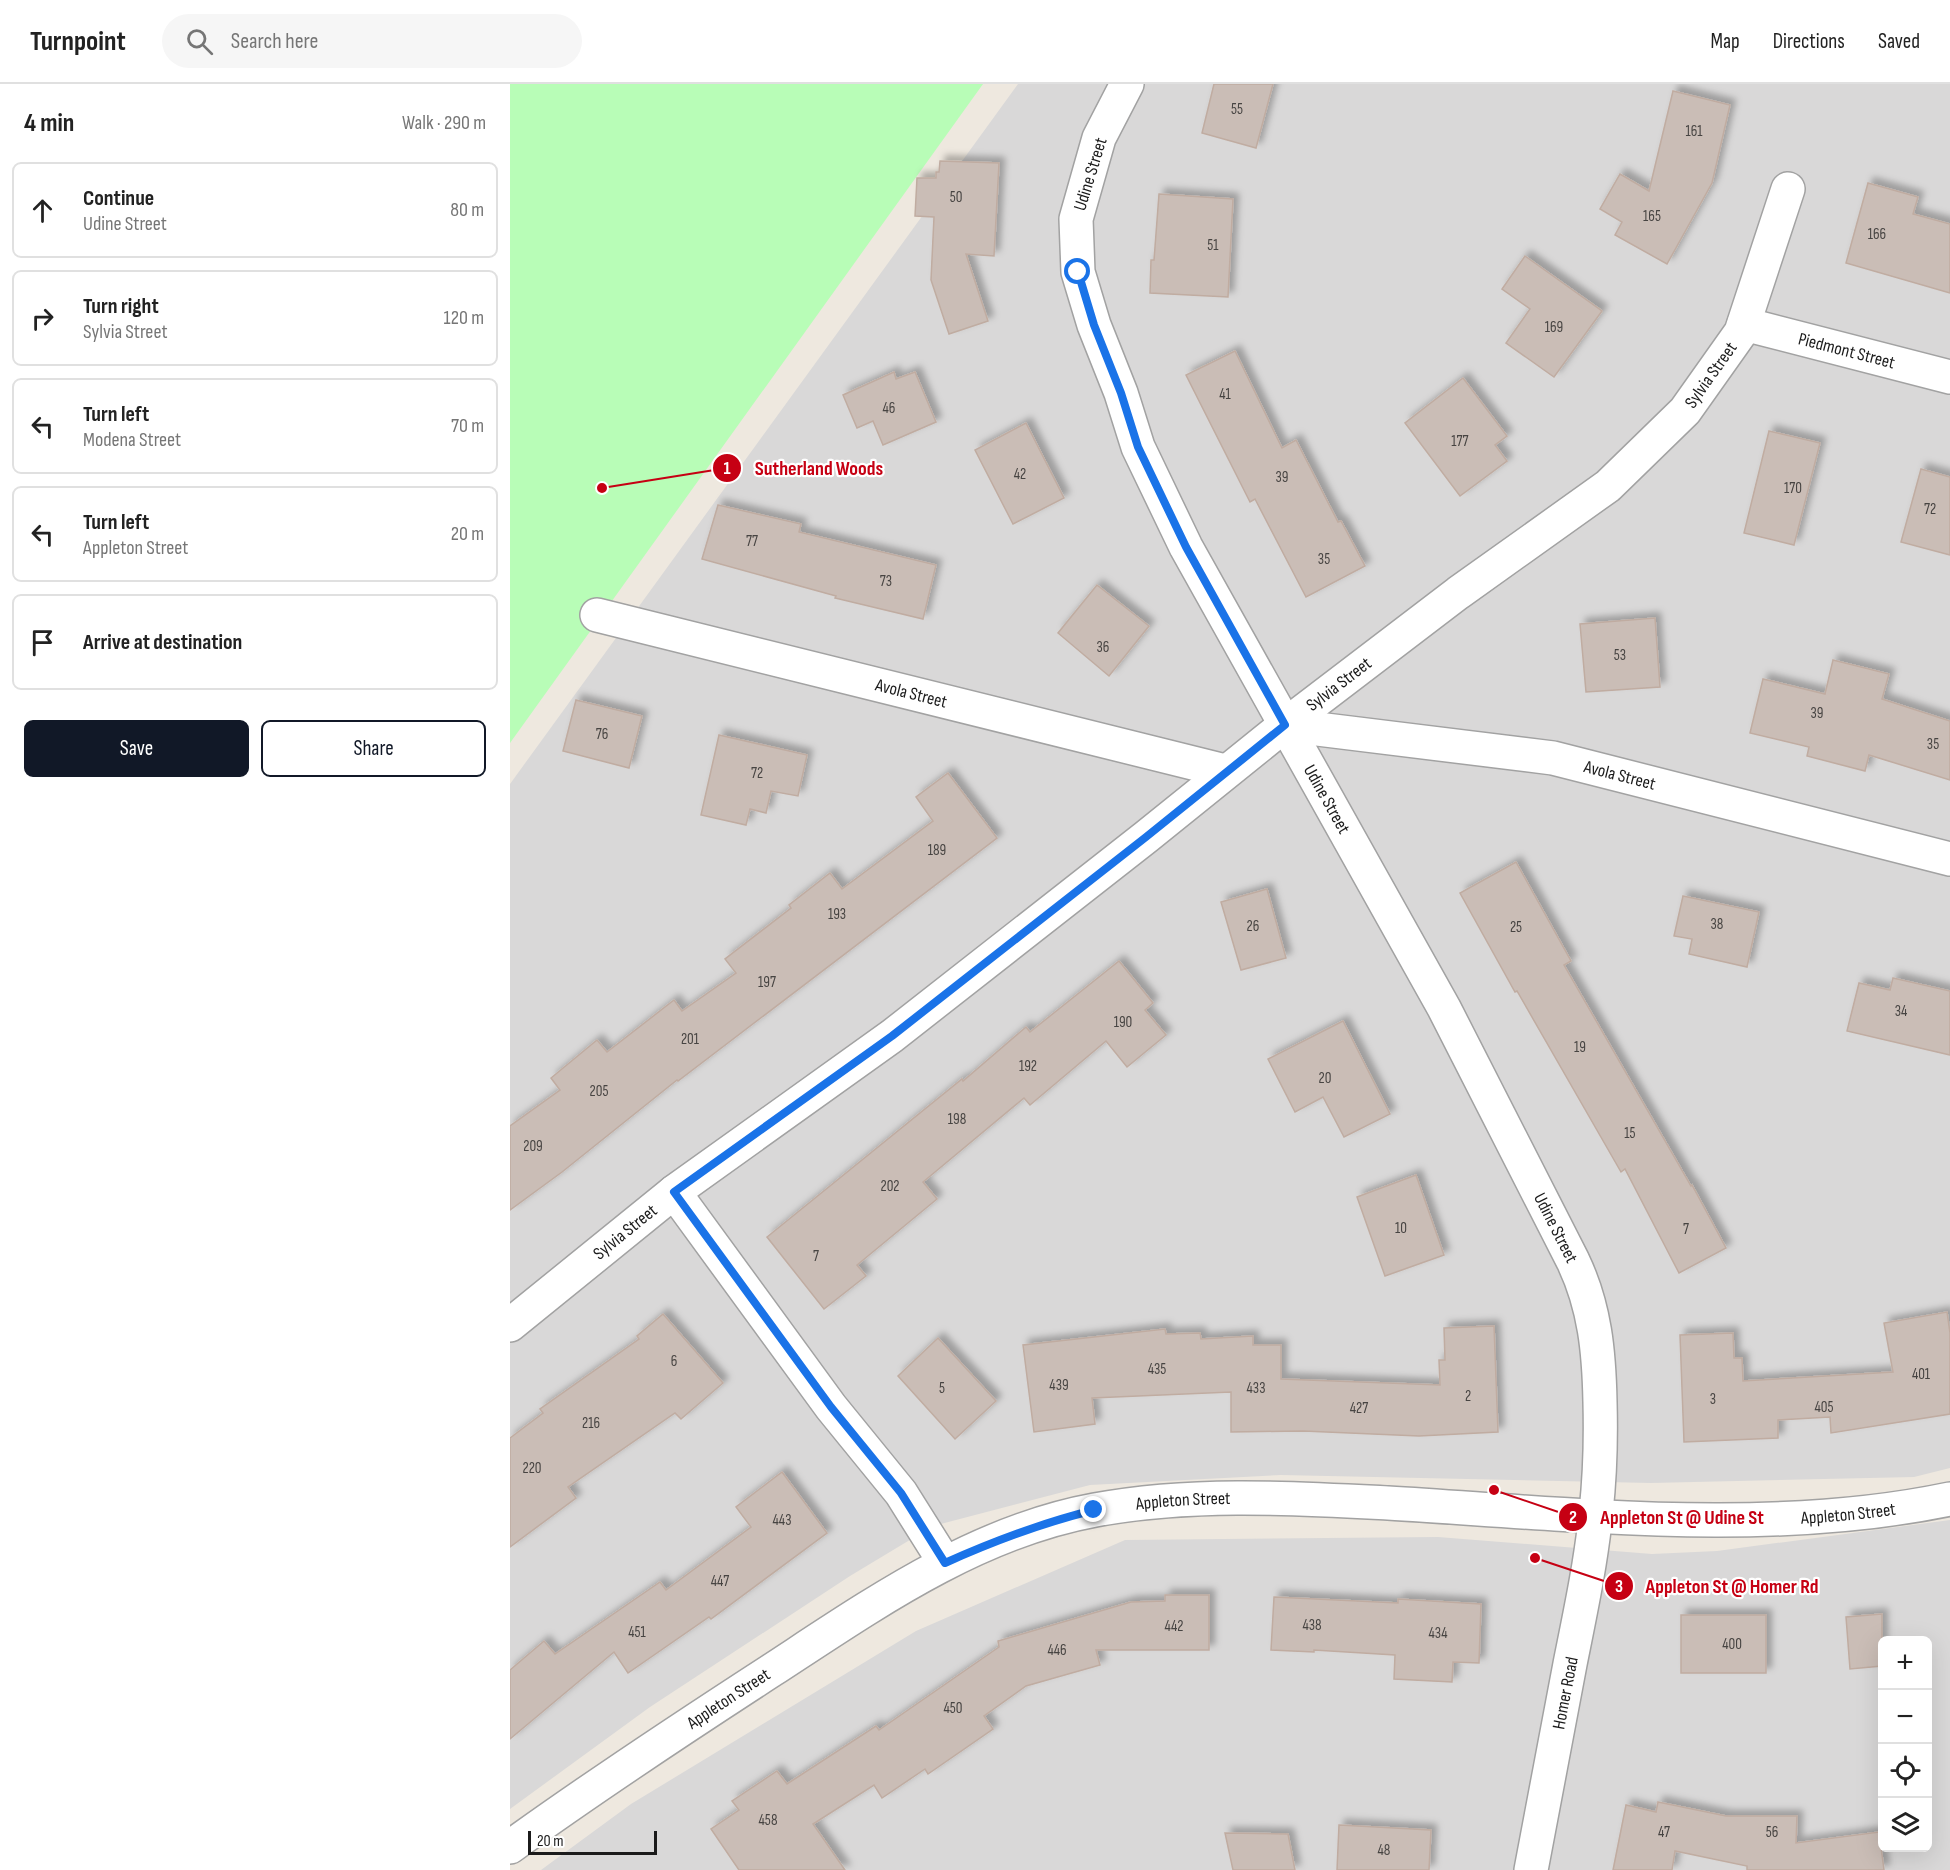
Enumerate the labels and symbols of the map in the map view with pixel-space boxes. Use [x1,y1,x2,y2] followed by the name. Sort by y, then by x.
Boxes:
[1231,100,1243,119] house number: 55
[1685,122,1703,141] house number: 161
[1069,134,1112,213] street label: Udine Street
[950,188,962,207] house number: 50
[1643,207,1661,226] house number: 165
[1868,225,1886,244] house number: 166
[1207,236,1219,255] house number: 51
[1064,258,1090,284] route start
[1545,318,1563,337] house number: 169
[1796,328,1898,374] street label: Piedmont Street
[1680,338,1742,412] street label: Sylvia Street
[1219,385,1232,404] house number: 41
[883,399,895,418] house number: 46
[1451,432,1469,451] house number: 177
[712,449,895,487] callout: Sutherland Woods
[755,457,883,481] text: Sutherland Woods
[723,458,731,479] text: 1
[1014,465,1026,484] house number: 42
[1276,468,1288,487] house number: 39
[1784,479,1802,498] house number: 170
[1924,500,1936,519] house number: 72
[746,532,758,551] house number: 77
[1318,550,1330,569] house number: 35
[880,572,892,591] house number: 73
[1097,638,1109,657] house number: 36
[1614,646,1626,665] house number: 53
[1302,653,1376,716] street label: Sylvia Street
[872,674,950,713] street label: Avola Street
[1811,704,1823,723] house number: 39
[596,725,608,744] house number: 76
[1927,735,1939,754] house number: 35
[1581,756,1658,795] street label: Avola Street
[1299,761,1355,838] street label: Udine Street
[751,764,763,783] house number: 72
[928,841,946,860] house number: 189
[828,905,846,924] house number: 193
[1711,915,1723,934] house number: 38
[1247,917,1259,936] house number: 26
[1510,918,1522,937] house number: 25
[758,973,776,992] house number: 197
[1895,1002,1907,1021] house number: 34
[1114,1013,1132,1032] house number: 190
[681,1030,700,1049] house number: 201
[1574,1038,1586,1057] house number: 19
[1019,1057,1037,1076] house number: 192
[1319,1069,1331,1088] house number: 20
[590,1082,608,1101] house number: 205
[948,1110,966,1129] house number: 198
[1624,1124,1636,1143] house number: 15
[523,1137,543,1156] house number: 209
[880,1177,900,1196] house number: 202
[1529,1189,1582,1267] street label: Udine Street
[589,1200,662,1264] street label: Sylvia Street
[1395,1219,1407,1238] house number: 10
[1683,1220,1689,1239] house number: 7
[813,1247,819,1266] house number: 7
[671,1352,677,1371] house number: 6
[1148,1360,1166,1379] house number: 435
[1912,1365,1931,1384] house number: 401
[1049,1376,1069,1395] house number: 439
[939,1379,945,1398] house number: 5
[1247,1379,1265,1398] house number: 433
[1465,1387,1471,1406] house number: 2
[1710,1390,1716,1409] house number: 3
[1815,1398,1833,1417] house number: 405
[1350,1399,1368,1418] house number: 427
[582,1414,600,1433] house number: 216
[522,1459,542,1478] house number: 220
[1134,1488,1231,1515] street label: Appleton Street
[1080,1496,1106,1522] route end
[1558,1498,1775,1536] callout: Appleton St @ Udine St
[1799,1499,1897,1529] street label: Appleton Street
[1599,1506,1764,1530] text: Appleton St @ Udine St
[1569,1507,1577,1528] text: 2
[773,1511,791,1530] house number: 443
[1604,1567,1831,1605] callout: Appleton St @ Homer Rd
[711,1572,729,1591] house number: 447
[1645,1575,1818,1599] text: Appleton St @ Homer Rd
[1615,1576,1623,1597] text: 3
[1302,1616,1322,1635] house number: 438
[1165,1617,1183,1636] house number: 442
[628,1623,647,1642] house number: 451
[1429,1624,1447,1643] house number: 434
[1722,1635,1742,1654] house number: 400
[1047,1641,1067,1660] house number: 446
[1548,1655,1583,1731] street label: Homer Road
[682,1664,774,1734] street label: Appleton Street
[943,1699,963,1718] house number: 450
[759,1811,777,1830] house number: 458
[1658,1823,1670,1842] house number: 47
[1766,1823,1778,1842] house number: 56
[528,1828,657,1856] scale bar
[1378,1841,1390,1860] house number: 48

